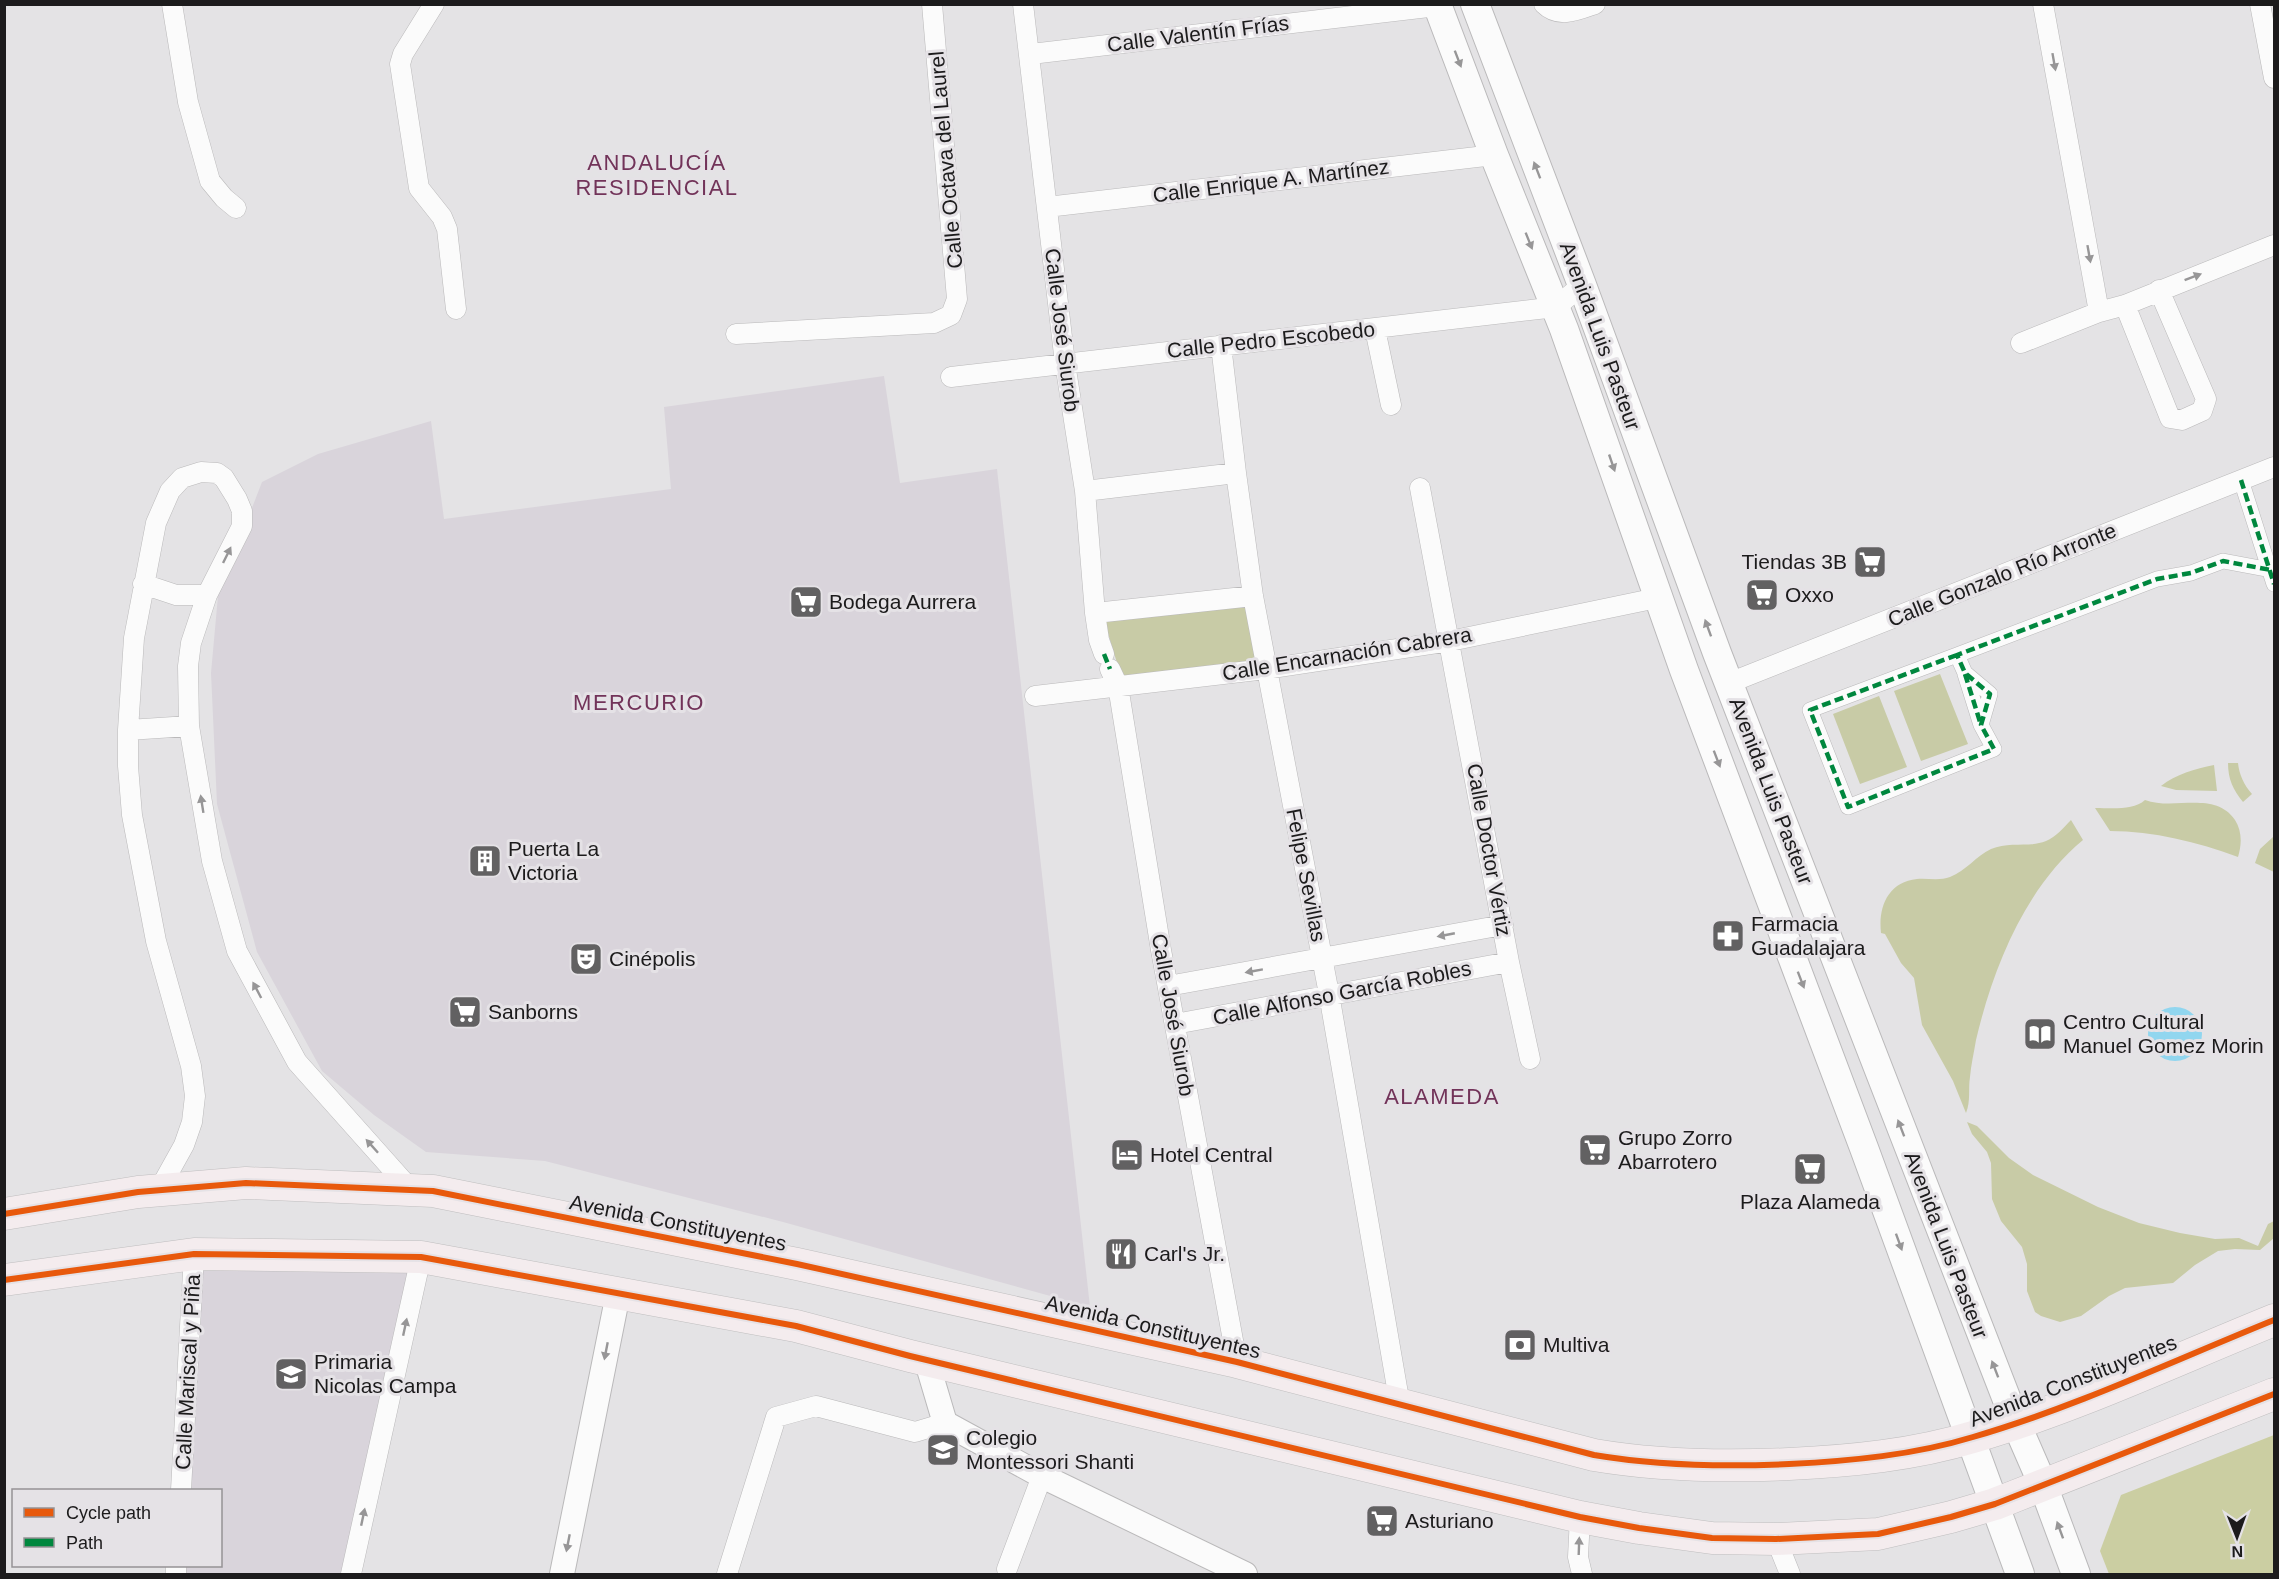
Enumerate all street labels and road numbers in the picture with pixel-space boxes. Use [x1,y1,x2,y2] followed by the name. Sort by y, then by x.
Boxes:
[1106,11,1290,56] street label: Calle Valentín Frías
[925,50,966,270] street label: Calle Octava del Laurel
[1151,155,1391,206] street label: Calle Enrique A. Martínez
[1556,239,1645,433] street label: Avenida Luis Pasteur
[1041,247,1084,413] street label: Calle José Siurob
[1166,317,1376,362] street label: Calle Pedro Escobedo
[1884,518,2119,631] street label: Calle Gonzalo Río Arronte
[1221,622,1474,685] street label: Calle Encarnación Cabrera
[1725,694,1818,887] street label: Avenida Luis Pasteur
[1463,762,1516,938] street label: Calle Doctor Vértiz
[1282,806,1331,944] street label: Felipe Sevillas
[1148,932,1199,1098] street label: Calle José Siurob
[1211,956,1473,1029] street label: Calle Alfonso García Robles
[1900,1148,1993,1341] street label: Avenida Luis Pasteur
[568,1190,788,1255] street label: Avenida Constituyentes
[171,1273,204,1470] street label: Calle Mariscal y Piña
[1043,1291,1263,1362] street label: Avenida Constituyentes
[1966,1330,2180,1431] street label: Avenida Constituyentes

